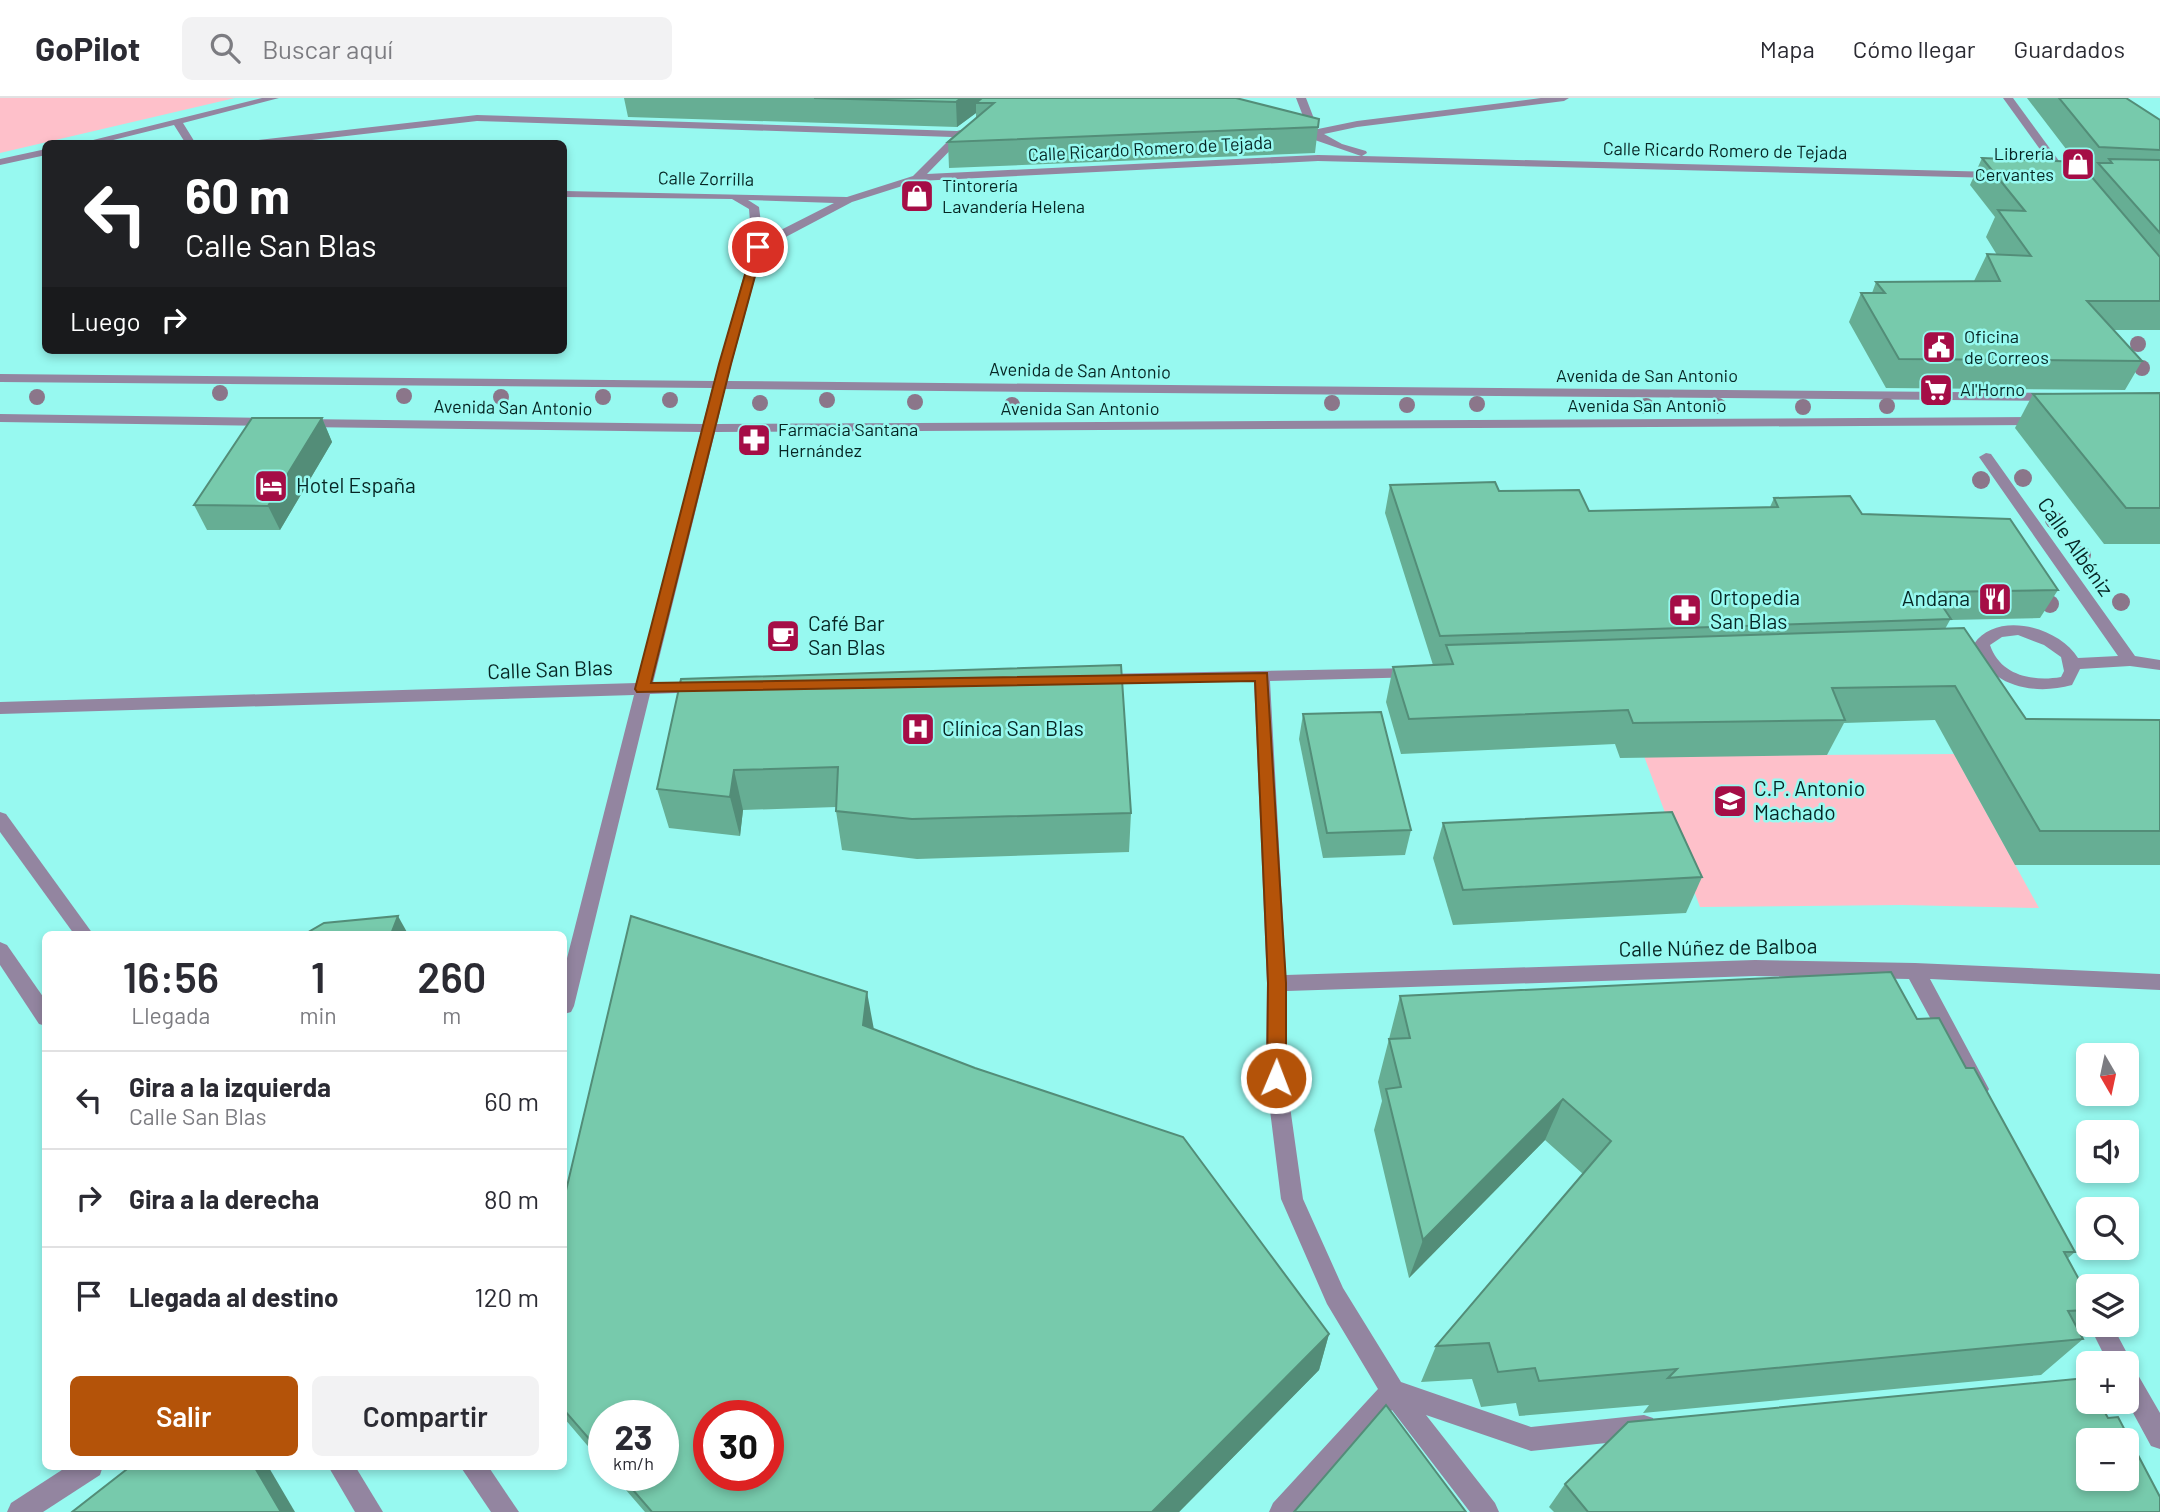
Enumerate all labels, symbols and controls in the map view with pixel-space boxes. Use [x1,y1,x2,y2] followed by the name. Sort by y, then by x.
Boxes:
[182,17,672,80] search box
[35,28,140,68] text: GoPilot
[206,29,244,67] icon: search
[262,33,393,64] text: Buscar aquí
[1760,34,1815,63] text: Mapa
[1853,34,1975,63] text: Cómo llegar
[2013,34,2125,63] text: Guardados
[1027,131,1273,165] street label: Calle Ricardo Romero de Tejada
[1603,137,1847,163] street label: Calle Ricardo Romero de Tejada
[1975,142,2054,185] place label: Librería Cervantes
[2059,145,2097,183] shop icon: Librería Cervantes
[185,165,290,224] text: 60 m
[658,166,754,190] street label: Calle Zorrilla
[70,168,161,259] icon: left
[942,174,1085,217] place label: Tintorería Lavandería Helena
[898,177,936,215] shop icon: Tintorería Lavandería Helena
[728,217,788,277] pin
[185,225,377,263] text: Calle San Blas
[739,228,777,266] icon: arrive
[155,301,193,339] icon: right
[70,305,141,336] text: Luego
[1964,325,2049,368] place label: Oficina de Correos
[1920,328,1958,366] public building icon: Oficina de Correos
[989,357,1171,383] street label: Avenida de San Antonio
[1556,364,1738,386] street label: Avenida de San Antonio
[1917,371,1955,409] supermarket icon: Al'Horno
[1960,378,2025,400] place label: Al'Horno
[1568,394,1726,416] street label: Avenida San Antonio
[433,395,593,419] street label: Avenida San Antonio
[1001,397,1159,419] street label: Avenida San Antonio
[778,418,918,461] place label: Farmacia Santana Hernández
[735,421,773,459] pharmacy icon: Farmacia Santana Hernández
[252,467,290,505] hotel icon: Hotel España
[296,472,416,497] place label: Hotel España
[2033,492,2119,600] street label: Calle Albéniz
[1976,580,2014,618] restaurant icon: Andana
[1710,584,1800,633] place label: Ortopedia San Blas
[1902,585,1970,610] place label: Andana
[1666,591,1704,629] pharmacy icon: Ortopedia San Blas
[808,610,885,659] place label: Café Bar San Blas
[764,617,802,655] cafe icon: Café Bar San Blas
[487,654,613,683] street label: Calle San Blas
[899,710,937,748] hospital icon: Clínica San Blas
[942,715,1084,740] place label: Clínica San Blas
[1754,775,1865,824] place label: C.P. Antonio Machado
[1711,782,1749,820] school or university icon: C.P. Antonio Machado
[1618,932,1818,961] street label: Calle Núñez de Balboa
[123,951,219,1001] text: 16:56
[311,951,326,1001] text: 1
[417,951,486,1001] text: 260
[131,1001,210,1029] text: Llegada
[299,1001,337,1029] text: min
[442,1001,461,1029] text: m
[1239,1041,1313,1115] position arrow
[2076,1043,2138,1106] north arrow
[2076,1043,2139,1491] map controls
[129,1071,331,1102] text: Gira a la izquierda
[70,1081,108,1119] icon: left
[484,1085,539,1116] text: 60 m
[129,1102,267,1130] text: Calle San Blas
[2076,1120,2139,1183] button: sound
[70,1179,108,1217] icon: right
[129,1183,319,1214] text: Gira a la derecha
[484,1183,539,1214] text: 80 m
[2076,1197,2139,1260] button: search
[2076,1274,2139,1337] button: layers
[70,1277,108,1315] icon: arrive
[129,1281,338,1312] text: Llegada al destino
[475,1281,539,1312] text: 120 m
[2076,1351,2139,1414] button: +
[70,1376,298,1456] button: Salir
[312,1376,539,1456] button: Compartir
[693,1400,784,1491] speed limit sign: 30
[614,1415,653,1457] text: 23
[2076,1428,2139,1491] button: −
[613,1452,654,1474] text: km/h

